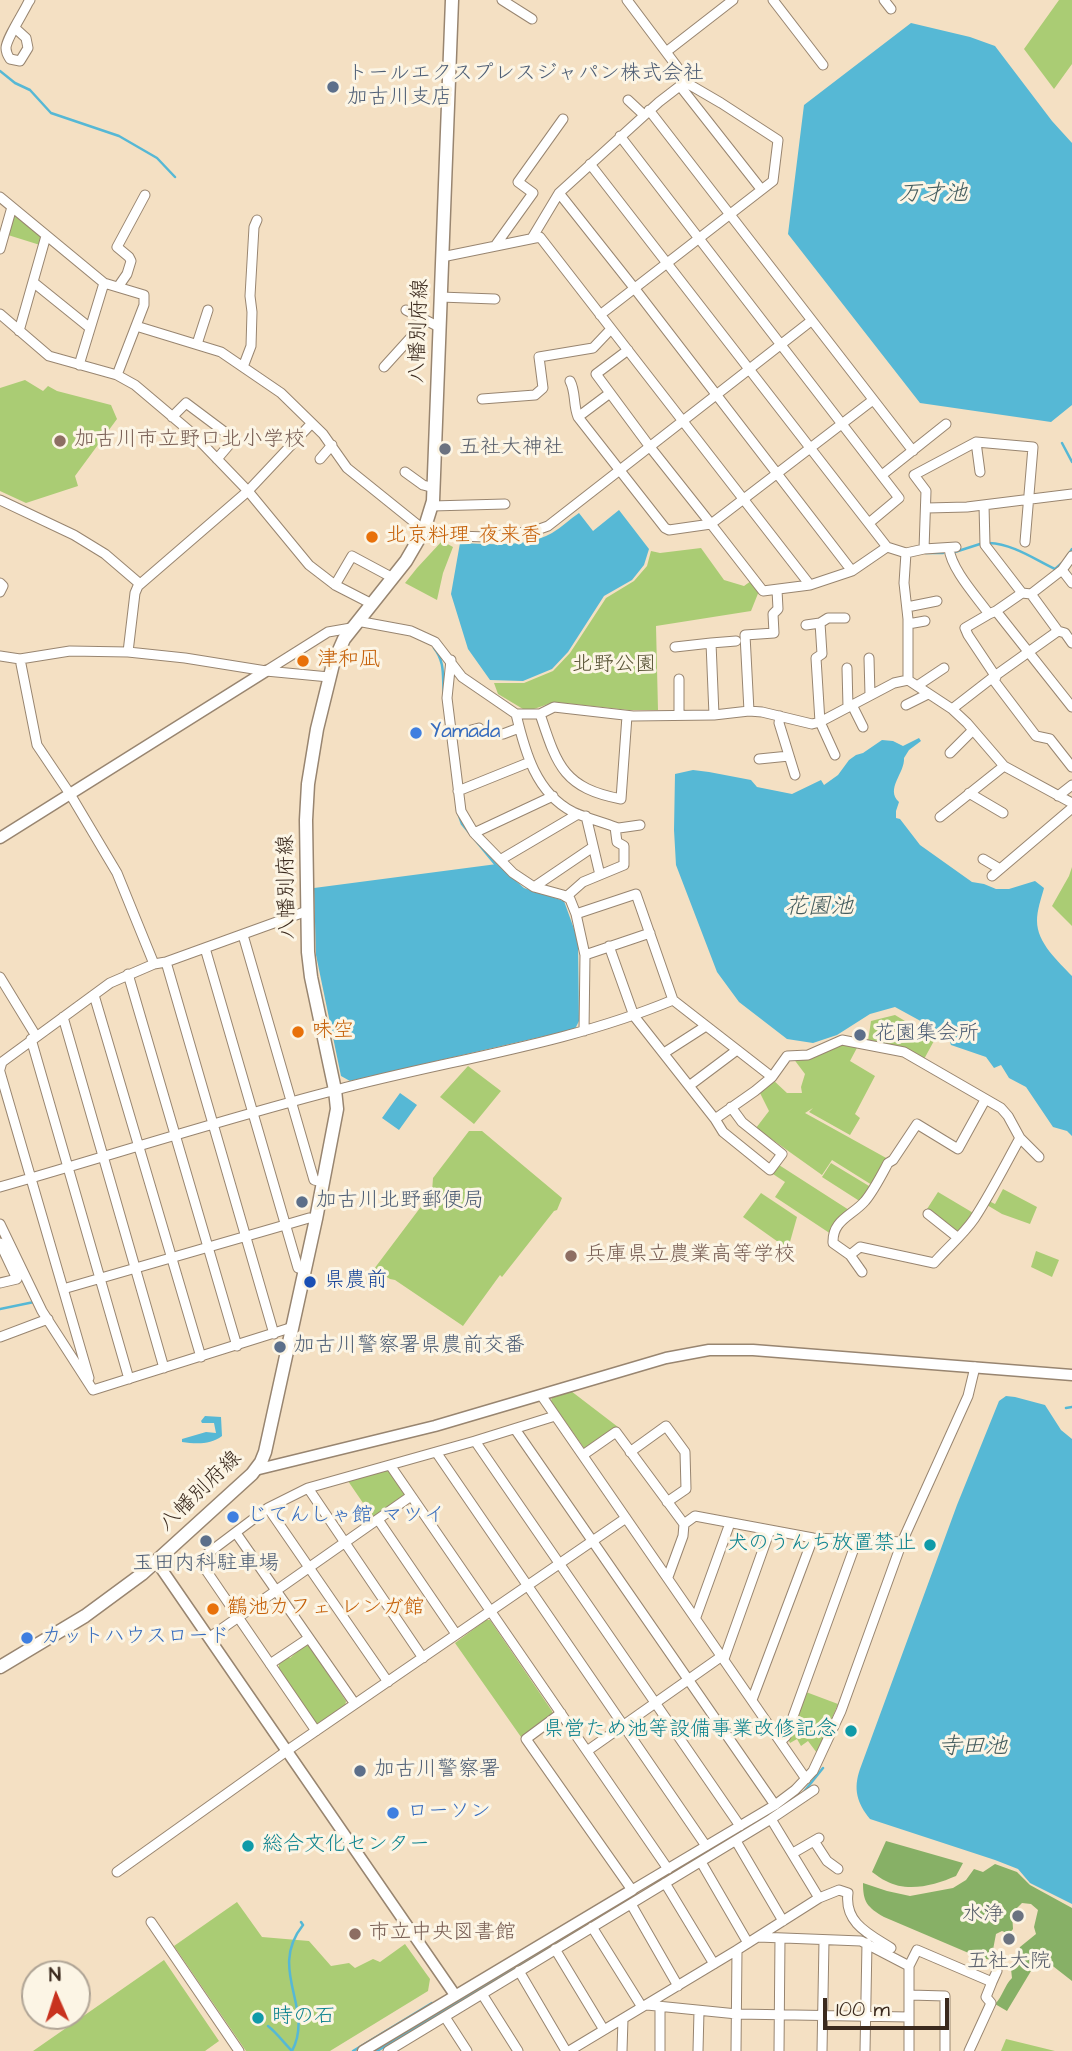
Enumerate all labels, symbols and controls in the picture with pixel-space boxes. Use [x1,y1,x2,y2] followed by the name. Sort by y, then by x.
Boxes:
[347,62,704,112] place label: トールエクスプレスジャパン株式会社 加古川支店
[325,79,341,95] marker: トールエクスプレスジャパン株式会社 加古川支店
[899,181,967,209] water label: 万才池
[406,278,434,384] street label: 八幡別府線
[74,428,305,454] place label: 加古川市立野口北小学校
[52,433,68,449] marker: 加古川市立野口北小学校
[459,436,564,462] place label: 五社大神社
[437,441,453,457] marker: 五社大神社
[386,524,541,550] place label: 北京料理 夜来香
[364,529,380,545] marker: 北京料理 夜来香
[317,648,380,674] place label: 津和凪
[295,653,311,669] marker: 津和凪
[572,653,656,679] park label: 北野公園
[430,720,500,746] place label: Yamada
[408,725,424,741] marker: Yamada
[274,834,302,940] street label: 八幡別府線
[785,894,853,922] water label: 花園池
[312,1019,354,1045] place label: 味空
[874,1022,979,1048] place label: 花園集会所
[290,1024,306,1040] marker: 味空
[852,1027,868,1043] marker: 花園集会所
[316,1189,484,1215] place label: 加古川北野郵便局
[294,1194,310,1210] marker: 加古川北野郵便局
[585,1243,795,1269] place label: 兵庫県立農業高等学校
[563,1248,579,1264] marker: 兵庫県立農業高等学校
[324,1269,387,1295] place label: 県農前
[302,1274,318,1290] marker: 県農前
[294,1334,525,1360] place label: 加古川警察署県農前交番
[272,1339,288,1355] marker: 加古川警察署県農前交番
[154,1446,248,1538] street label: 八幡別府線
[247,1504,444,1530] place label: じてんしゃ館 マツイ
[225,1509,241,1525] marker: じてんしゃ館 マツイ
[727,1532,916,1558] place label: 犬のうんち放置禁止
[198,1533,214,1549] marker: 玉田内科駐車場
[922,1537,938,1553] marker: 犬のうんち放置禁止
[133,1552,279,1578] place label: 玉田内科駐車場
[227,1596,424,1622] place label: 鶴池カフェ レンガ館
[205,1601,221,1617] marker: 鶴池カフェ レンガ館
[41,1625,230,1651] place label: カットハウスロード
[19,1630,35,1646] marker: カットハウスロード
[543,1718,837,1744] place label: 県営ため池等設備事業改修記念
[843,1723,859,1739] marker: 県営ため池等設備事業改修記念
[939,1734,1007,1762] water label: 寺田池
[374,1758,500,1784] place label: 加古川警察署
[352,1763,368,1779] marker: 加古川警察署
[407,1800,491,1826] place label: ローソン
[385,1805,401,1821] marker: ローソン
[262,1833,430,1859] place label: 総合文化センター
[240,1838,256,1854] marker: 総合文化センター
[962,1903,1004,1929] place label: 水浄
[1010,1908,1026,1924] marker: 水浄
[369,1921,516,1947] place label: 市立中央図書館
[347,1926,363,1942] marker: 市立中央図書館
[1001,1931,1017,1947] marker: 五社大院
[967,1950,1051,1976] place label: 五社大院
[21,1960,91,2030] north arrow
[48,1962,62,1989] text: N
[827,1984,953,2028] scale bar
[836,1995,890,2024] text: 100 m
[272,2005,335,2031] place label: 時の石
[250,2010,266,2026] marker: 時の石

